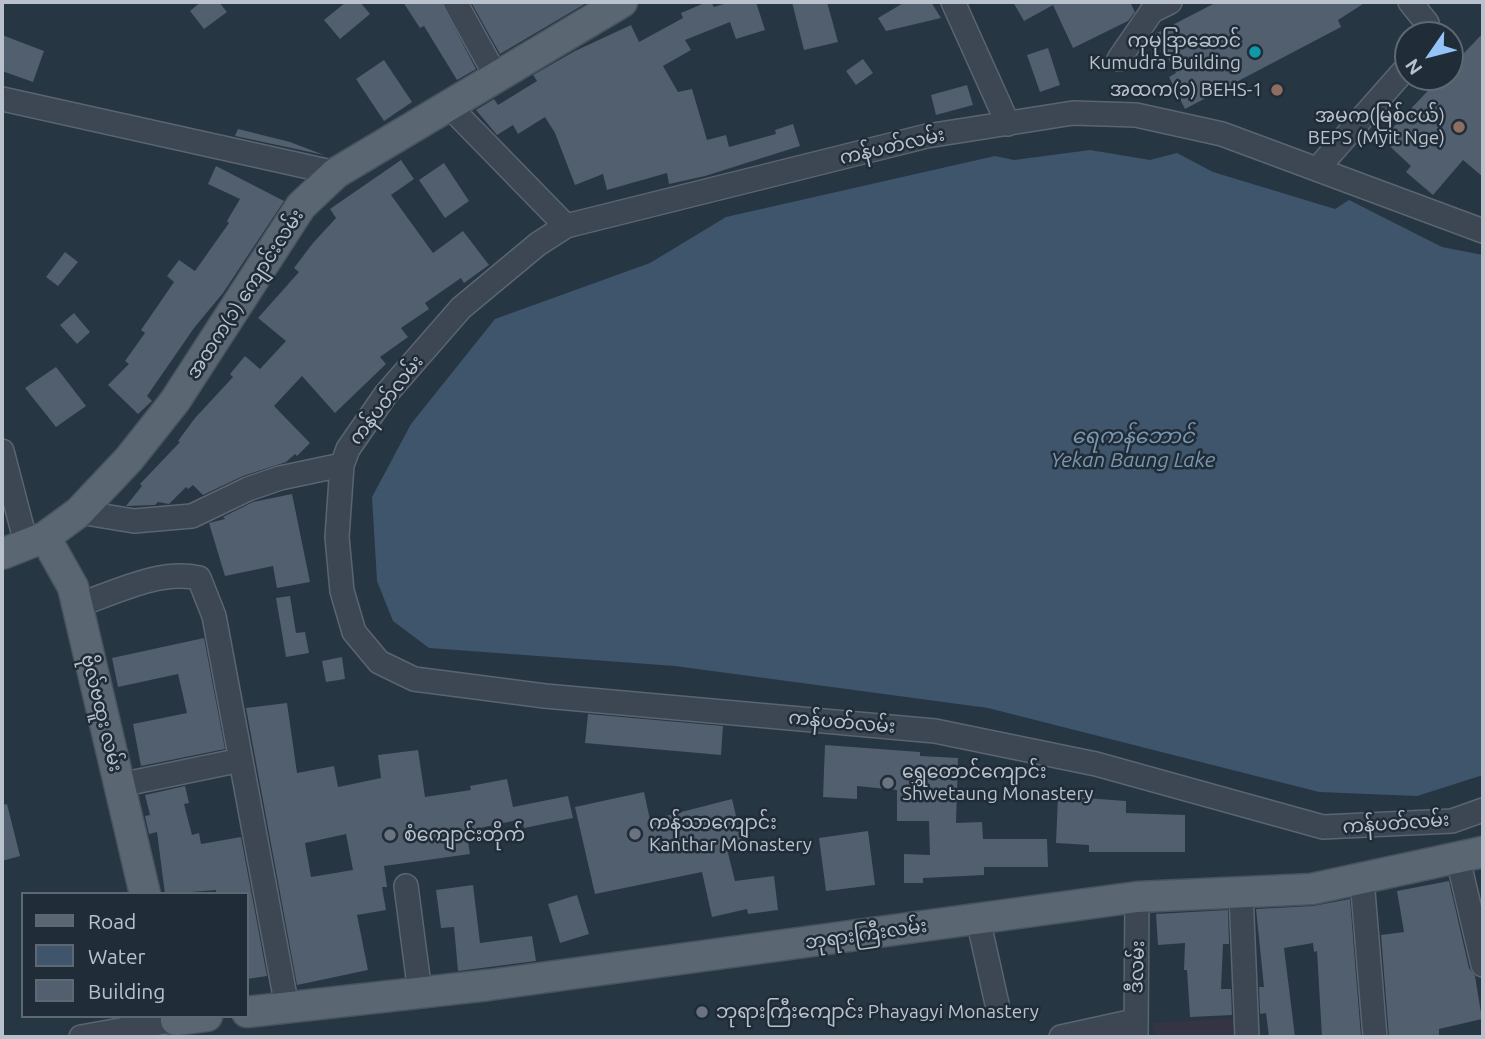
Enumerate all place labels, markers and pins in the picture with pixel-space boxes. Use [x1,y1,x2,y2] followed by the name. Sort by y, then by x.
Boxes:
[1089,30,1241,74] place label: ကုမုဒြာဆောင် Kumudra Building
[1247,44,1263,60] marker: ကုမုဒြာဆောင် Kumudra Building
[1110,79,1263,101] place label: အထက(၁) BEHS-1
[1269,82,1285,98] marker: အထက(၁) BEHS-1
[1308,105,1445,149] place label: အမက(မြစ်ငယ်) BEPS (Myit Nge)
[1451,119,1467,135] marker: အမက(မြစ်ငယ်) BEPS (Myit Nge)
[902,761,1093,805] place label: ရွှေတောင်ကျောင်း Shwetaung Monastery
[880,775,896,791] marker: ရွှေတောင်ကျောင်း Shwetaung Monastery
[649,812,812,856] place label: ကန်သာကျောင်း Kanthar Monastery
[404,824,525,846] place label: စံကျောင်းတိုက်
[627,826,643,842] marker: ကန်သာကျောင်း Kanthar Monastery
[382,827,398,843] marker: စံကျောင်းတိုက်
[716,1001,1039,1023] place label: ဘုရားကြီးကျောင်း Phayagyi Monastery
[694,1004,710,1020] marker: ဘုရားကြီးကျောင်း Phayagyi Monastery

